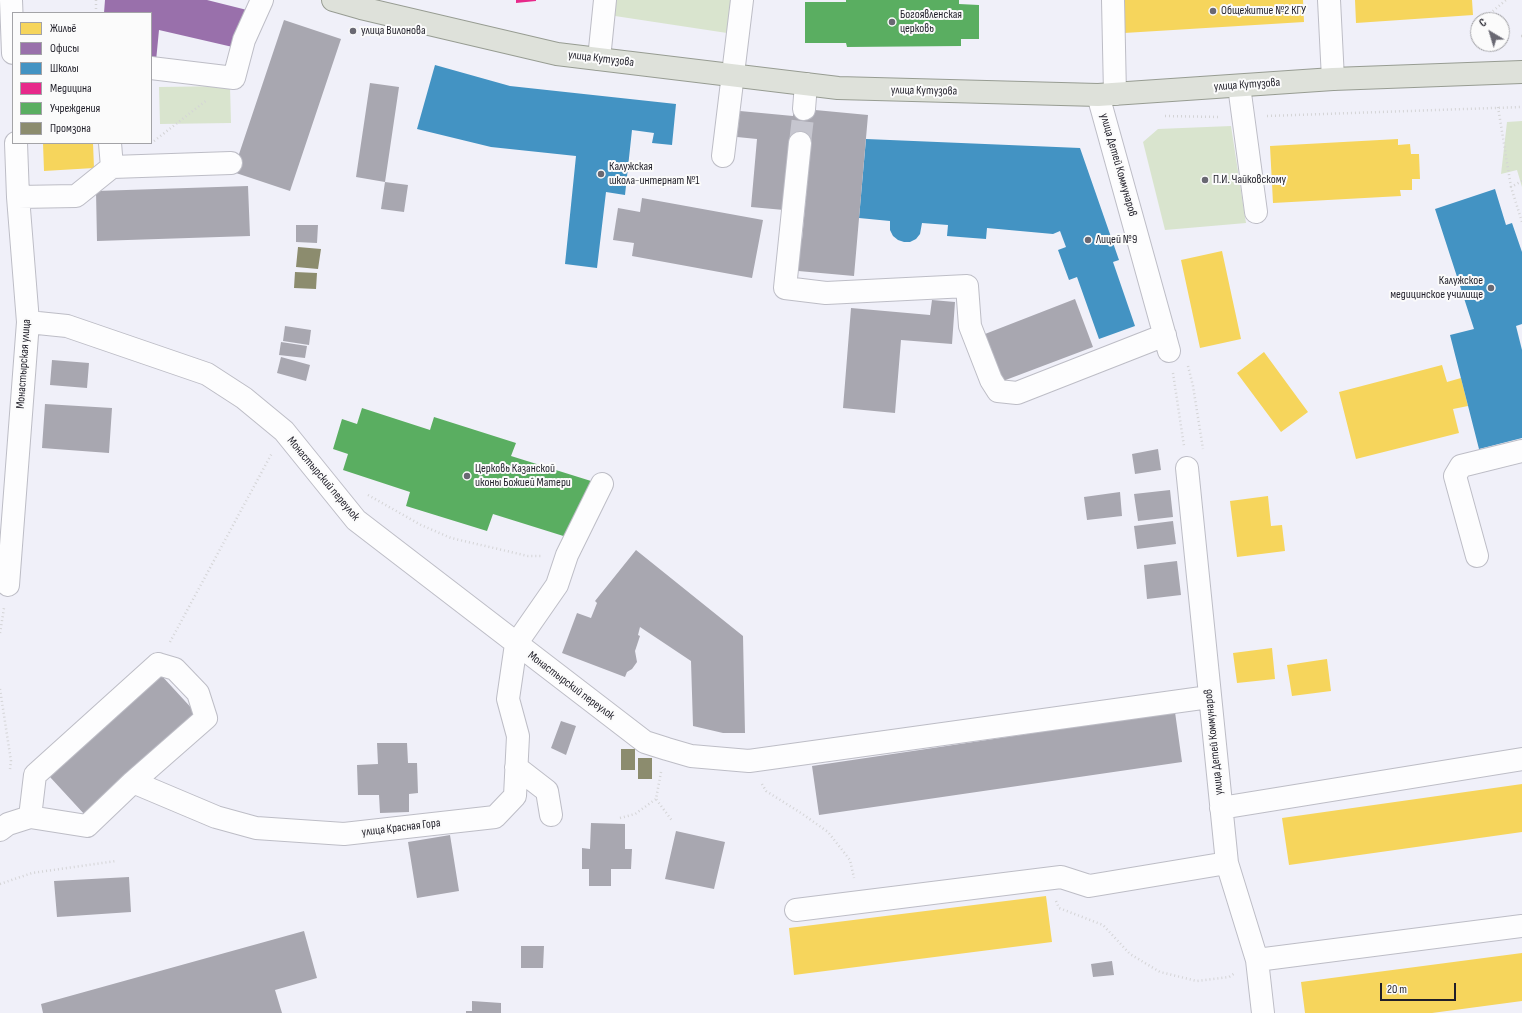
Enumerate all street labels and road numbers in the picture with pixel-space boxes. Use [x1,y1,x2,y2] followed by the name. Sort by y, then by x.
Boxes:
[567,48,635,70] street label: улица Кутузова
[1213,76,1281,94] street label: улица Кутузова
[891,83,957,99] street label: улица Кутузова
[1096,112,1140,218] street label: улица Детей Коммунаров
[14,319,34,409] street label: Монастырская улица
[284,434,362,524] street label: Монастырский переулок
[525,649,617,723] street label: Монастырский переулок
[1201,688,1227,796] street label: улица Детей Коммунаров
[361,816,441,840] street label: улица Красная Гора

